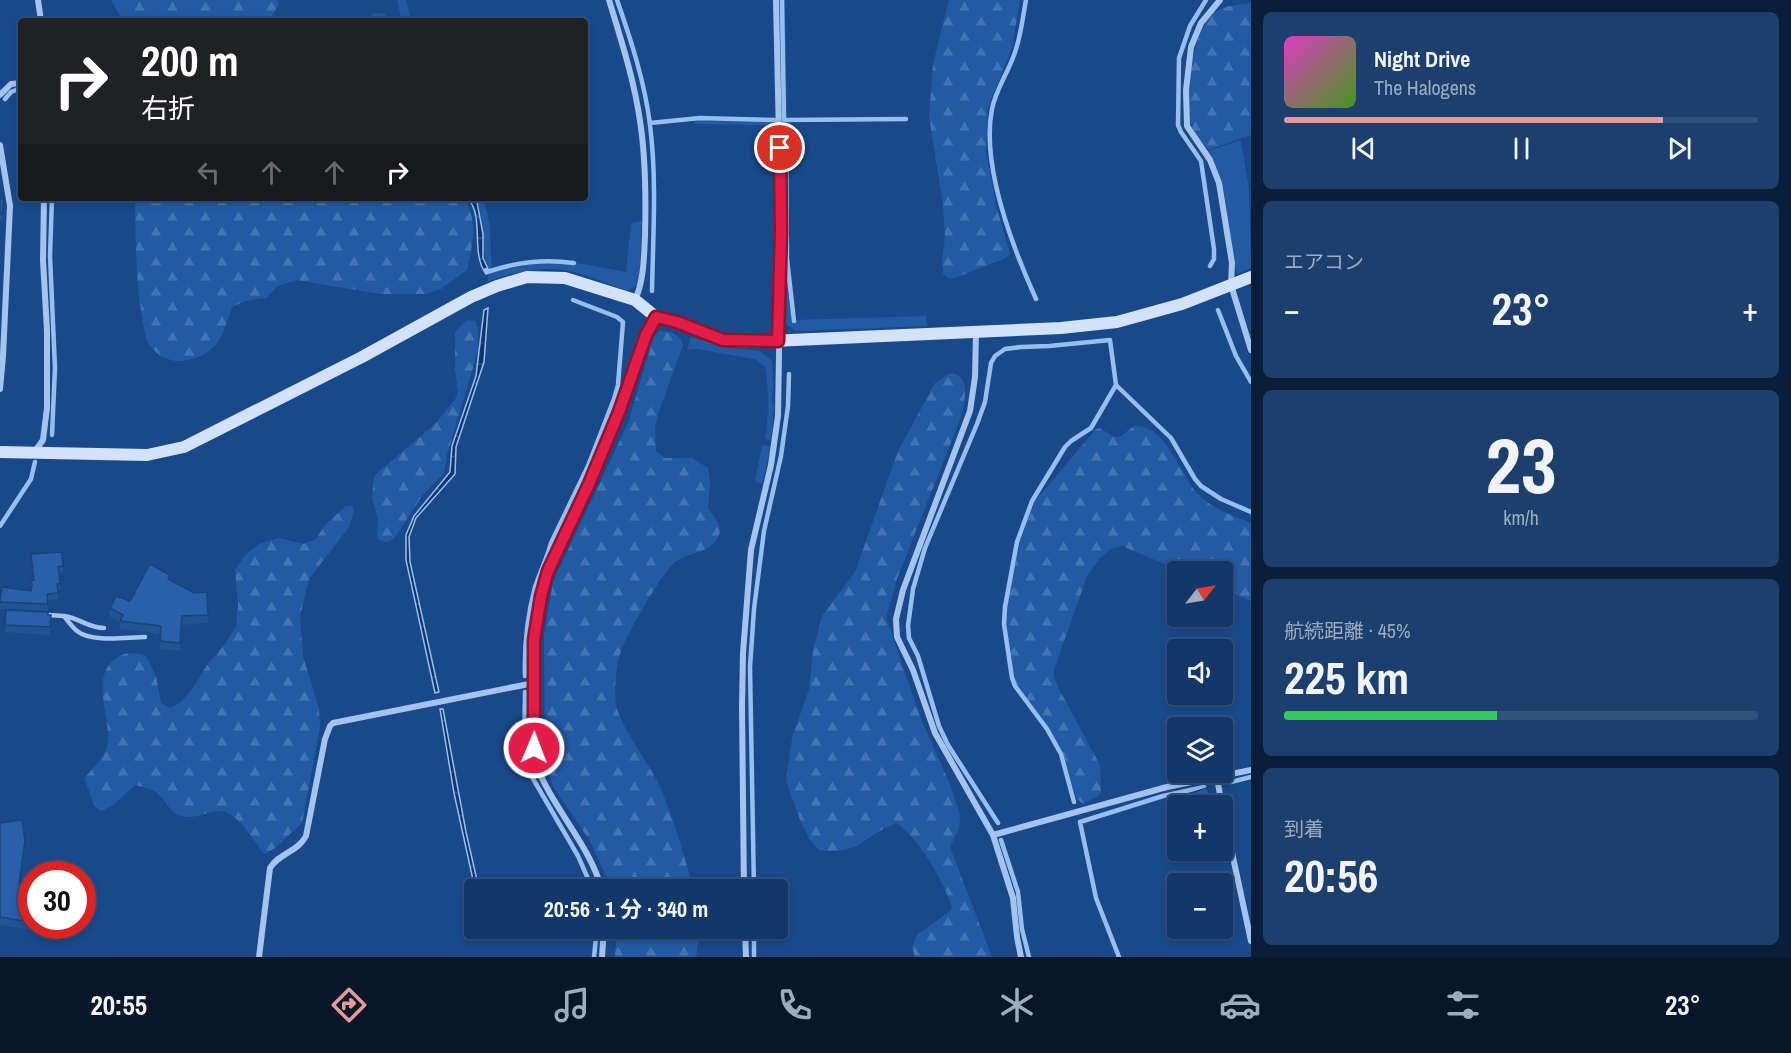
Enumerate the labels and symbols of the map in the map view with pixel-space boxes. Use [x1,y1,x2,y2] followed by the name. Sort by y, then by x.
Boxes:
[754,122,805,173] pin
[1167,561,1233,627] north arrow
[502,716,566,780] position arrow
[18,861,96,939] speed limit sign: 30

